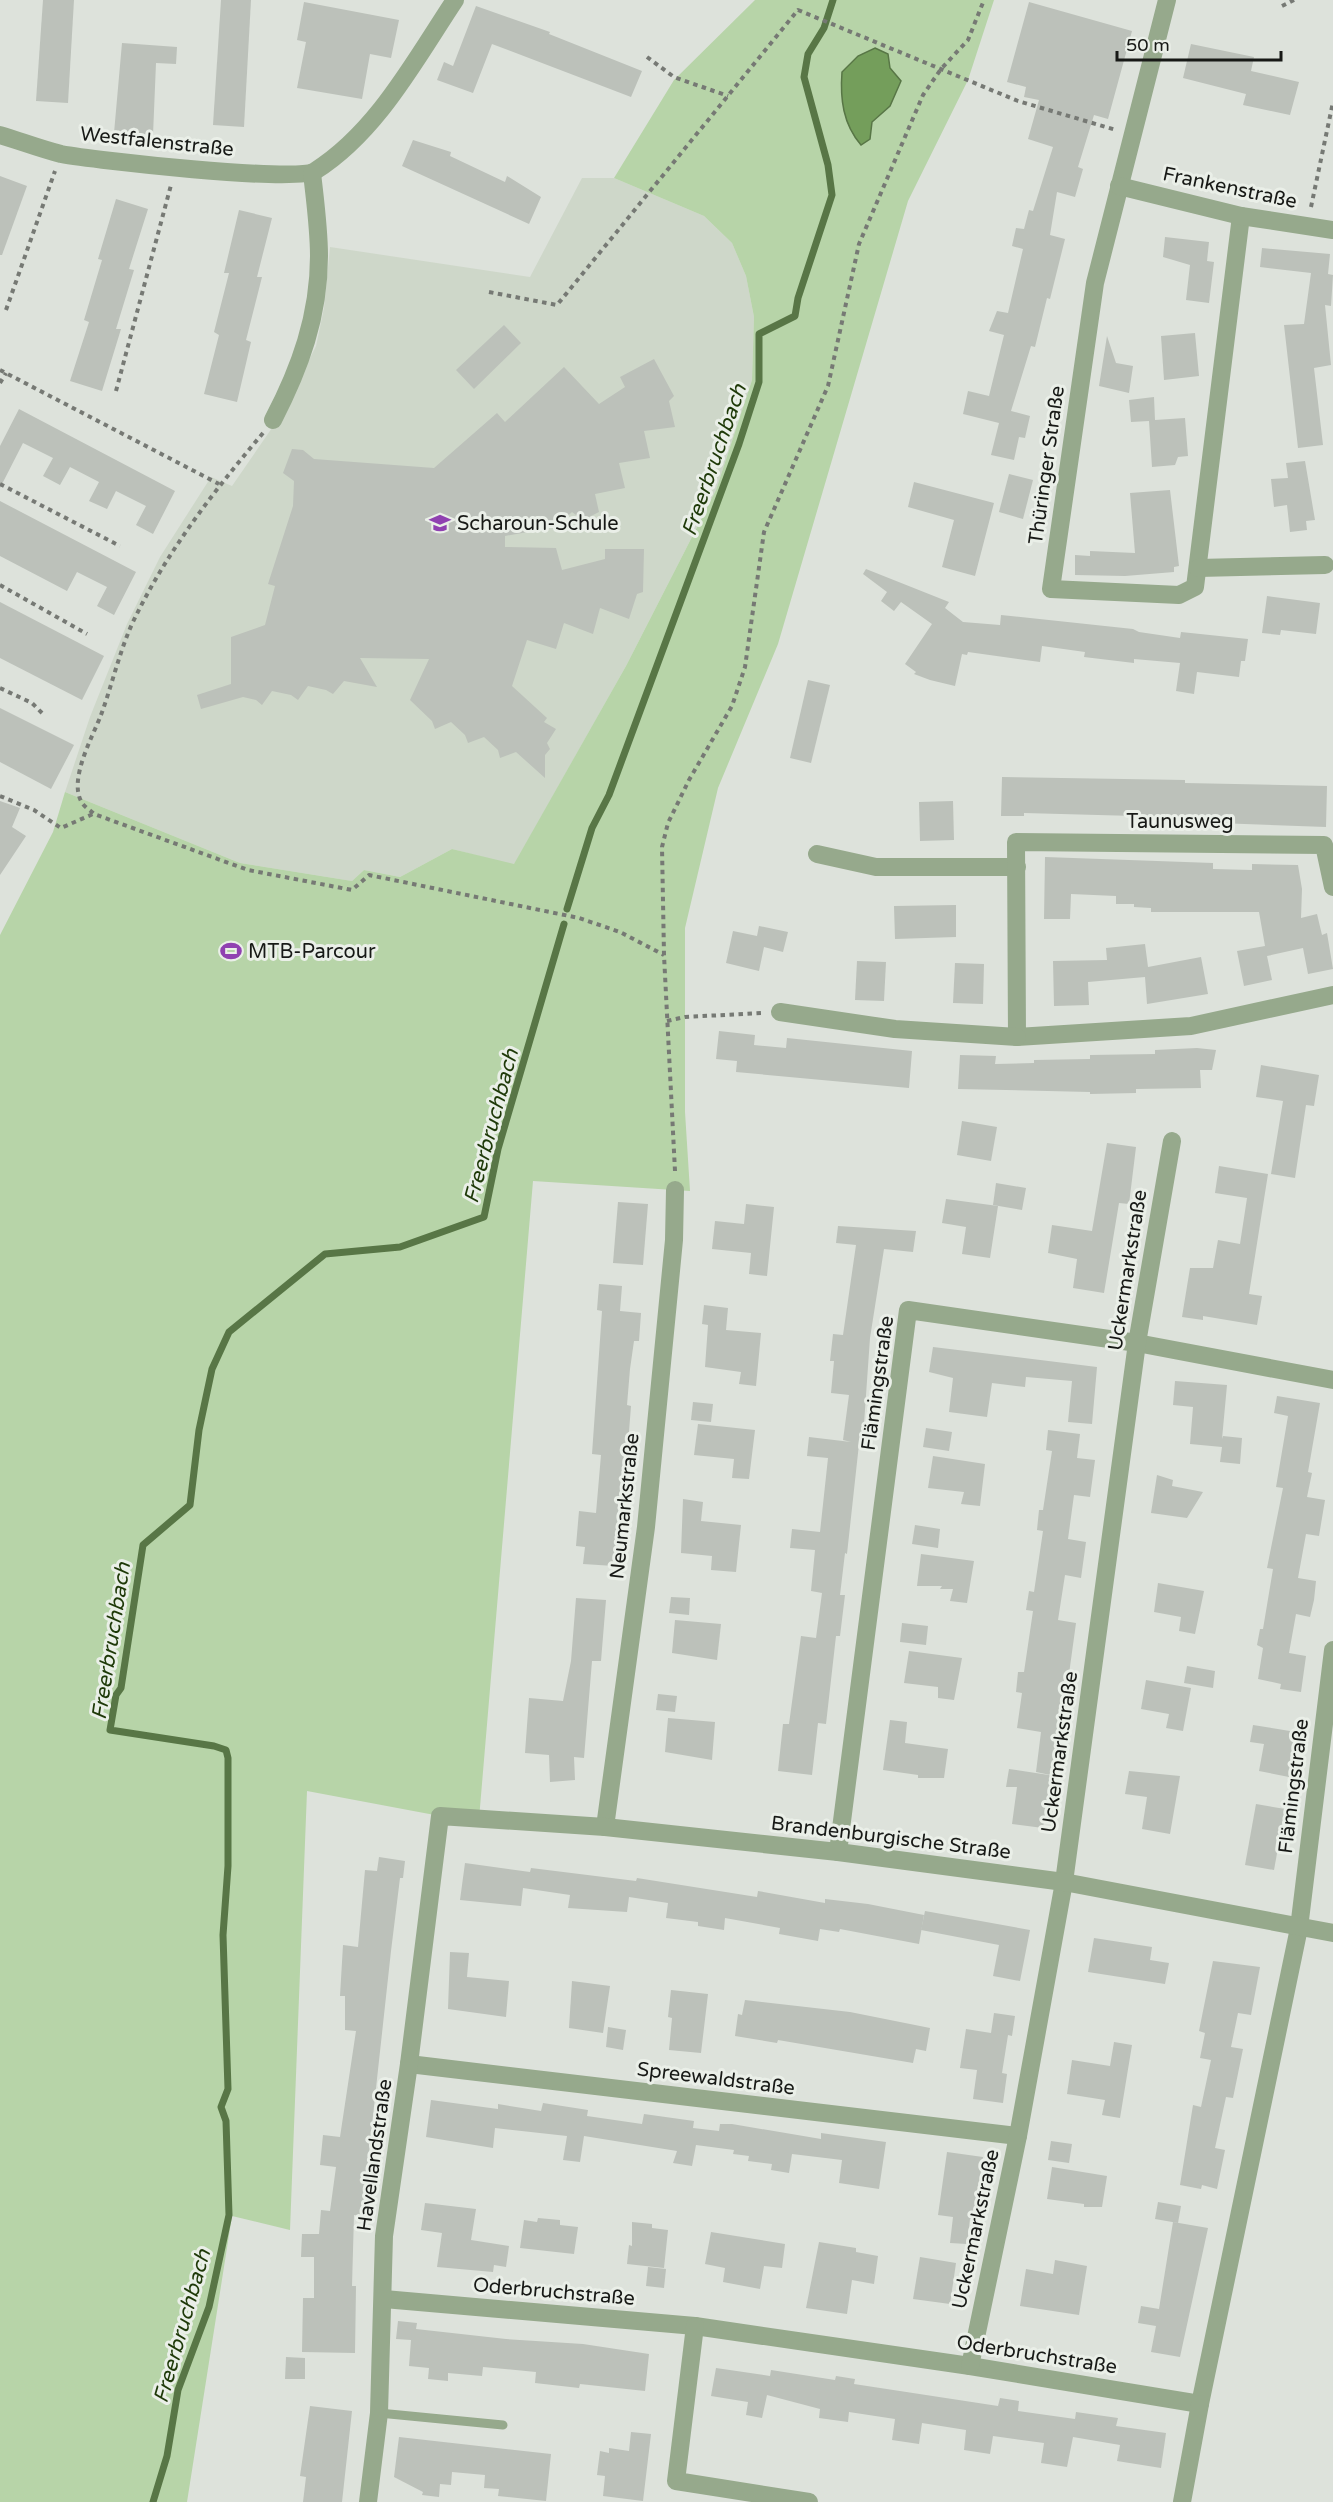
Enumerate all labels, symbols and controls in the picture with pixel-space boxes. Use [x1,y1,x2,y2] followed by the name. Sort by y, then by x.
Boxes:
[1117,24,1280,62] scale bar
[1126,34,1170,56] text: 50 m
[79,122,235,162] street label: Westfalenstraße
[1161,162,1299,214] street label: Frankenstraße
[677,380,753,539] water label: Freerbruchbach
[1024,384,1070,546] street label: Thüringer Straße
[428,511,452,535] school or university icon: Scharoun-Schule
[457,512,619,536] place label: Scharoun-Schule
[1126,810,1234,834] street label: Taunusweg
[219,939,243,963] sports icon: MTB-Parcour
[248,940,376,964] place label: MTB-Parcour
[459,1045,524,1206] water label: Freerbruchbach
[1103,1188,1153,1352] street label: Uckermarkstraße
[857,1314,899,1452] street label: Flämingstraße
[605,1432,645,1580] street label: Neumarkstraße
[87,1559,136,1721] water label: Freerbruchbach
[1037,1670,1083,1834] street label: Uckermarkstraße
[1274,1717,1314,1855] street label: Flämingstraße
[770,1811,1012,1865] street label: Brandenburgische Straße
[636,2057,796,2101] street label: Spreewaldstraße
[352,2077,398,2233] street label: Havellandstraße
[947,2147,1005,2311] street label: Uckermarkstraße
[149,2245,217,2406] water label: Freerbruchbach
[472,2273,636,2311] street label: Oderbruchstraße
[955,2330,1119,2380] street label: Oderbruchstraße

